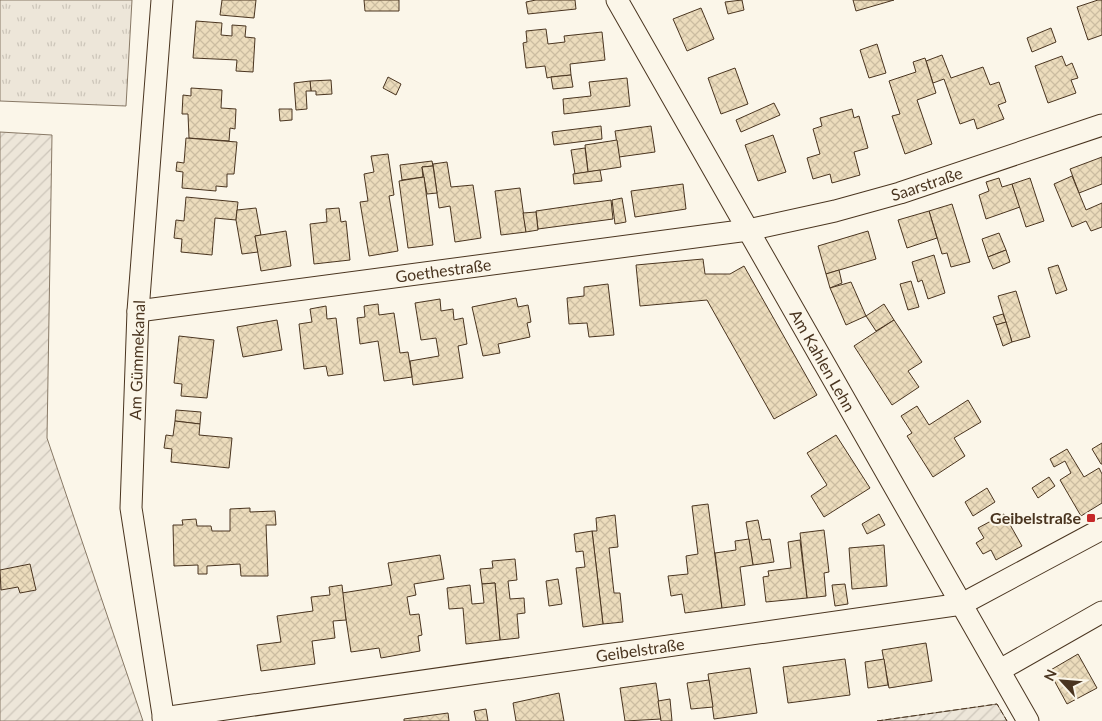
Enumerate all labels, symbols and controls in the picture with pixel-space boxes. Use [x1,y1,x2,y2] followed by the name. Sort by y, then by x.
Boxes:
[889,163,965,204] street label: Saarstraße
[394,254,492,286] street label: Goethestraße
[125,300,148,420] street label: Am Gümmekanal
[786,306,860,415] street label: Am Kahlen Lehn
[990,508,1081,527] place label: Geibelstraße
[1085,512,1097,524] marker: Geibelstraße
[595,634,686,665] street label: Geibelstraße
[1037,656,1087,706] north arrow
[1040,667,1060,684] text: N

